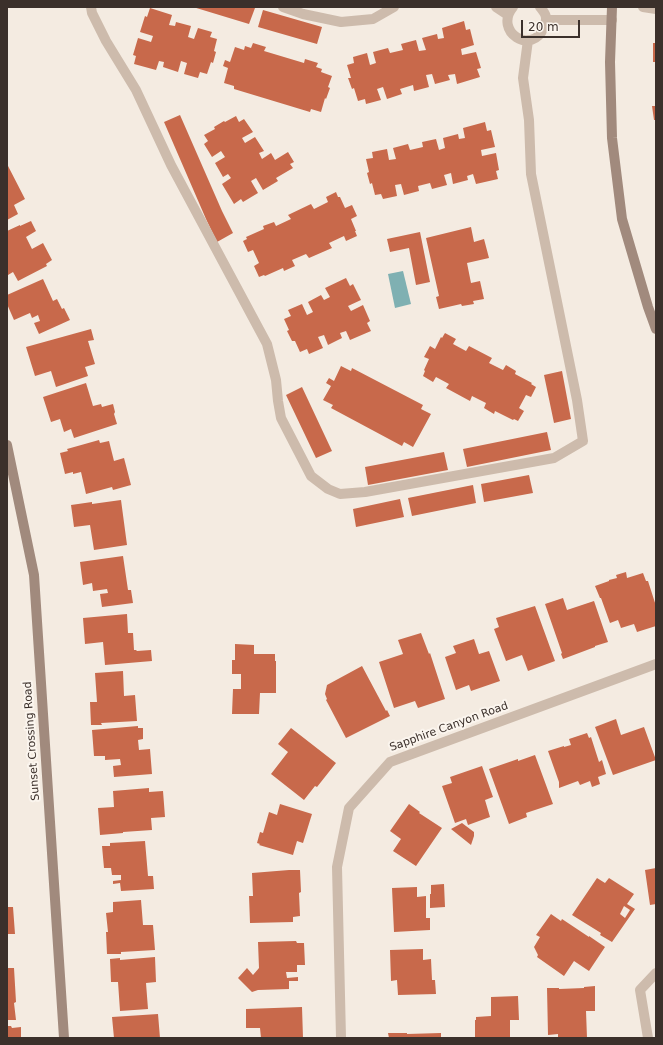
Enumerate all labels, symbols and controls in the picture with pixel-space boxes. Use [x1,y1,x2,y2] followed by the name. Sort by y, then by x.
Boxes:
[523,12,582,38] scale bar
[528,20,559,34] text: 20 m
[21,681,43,801] street label: Sunset Crossing Road
[388,699,510,755] street label: Sapphire Canyon Road

